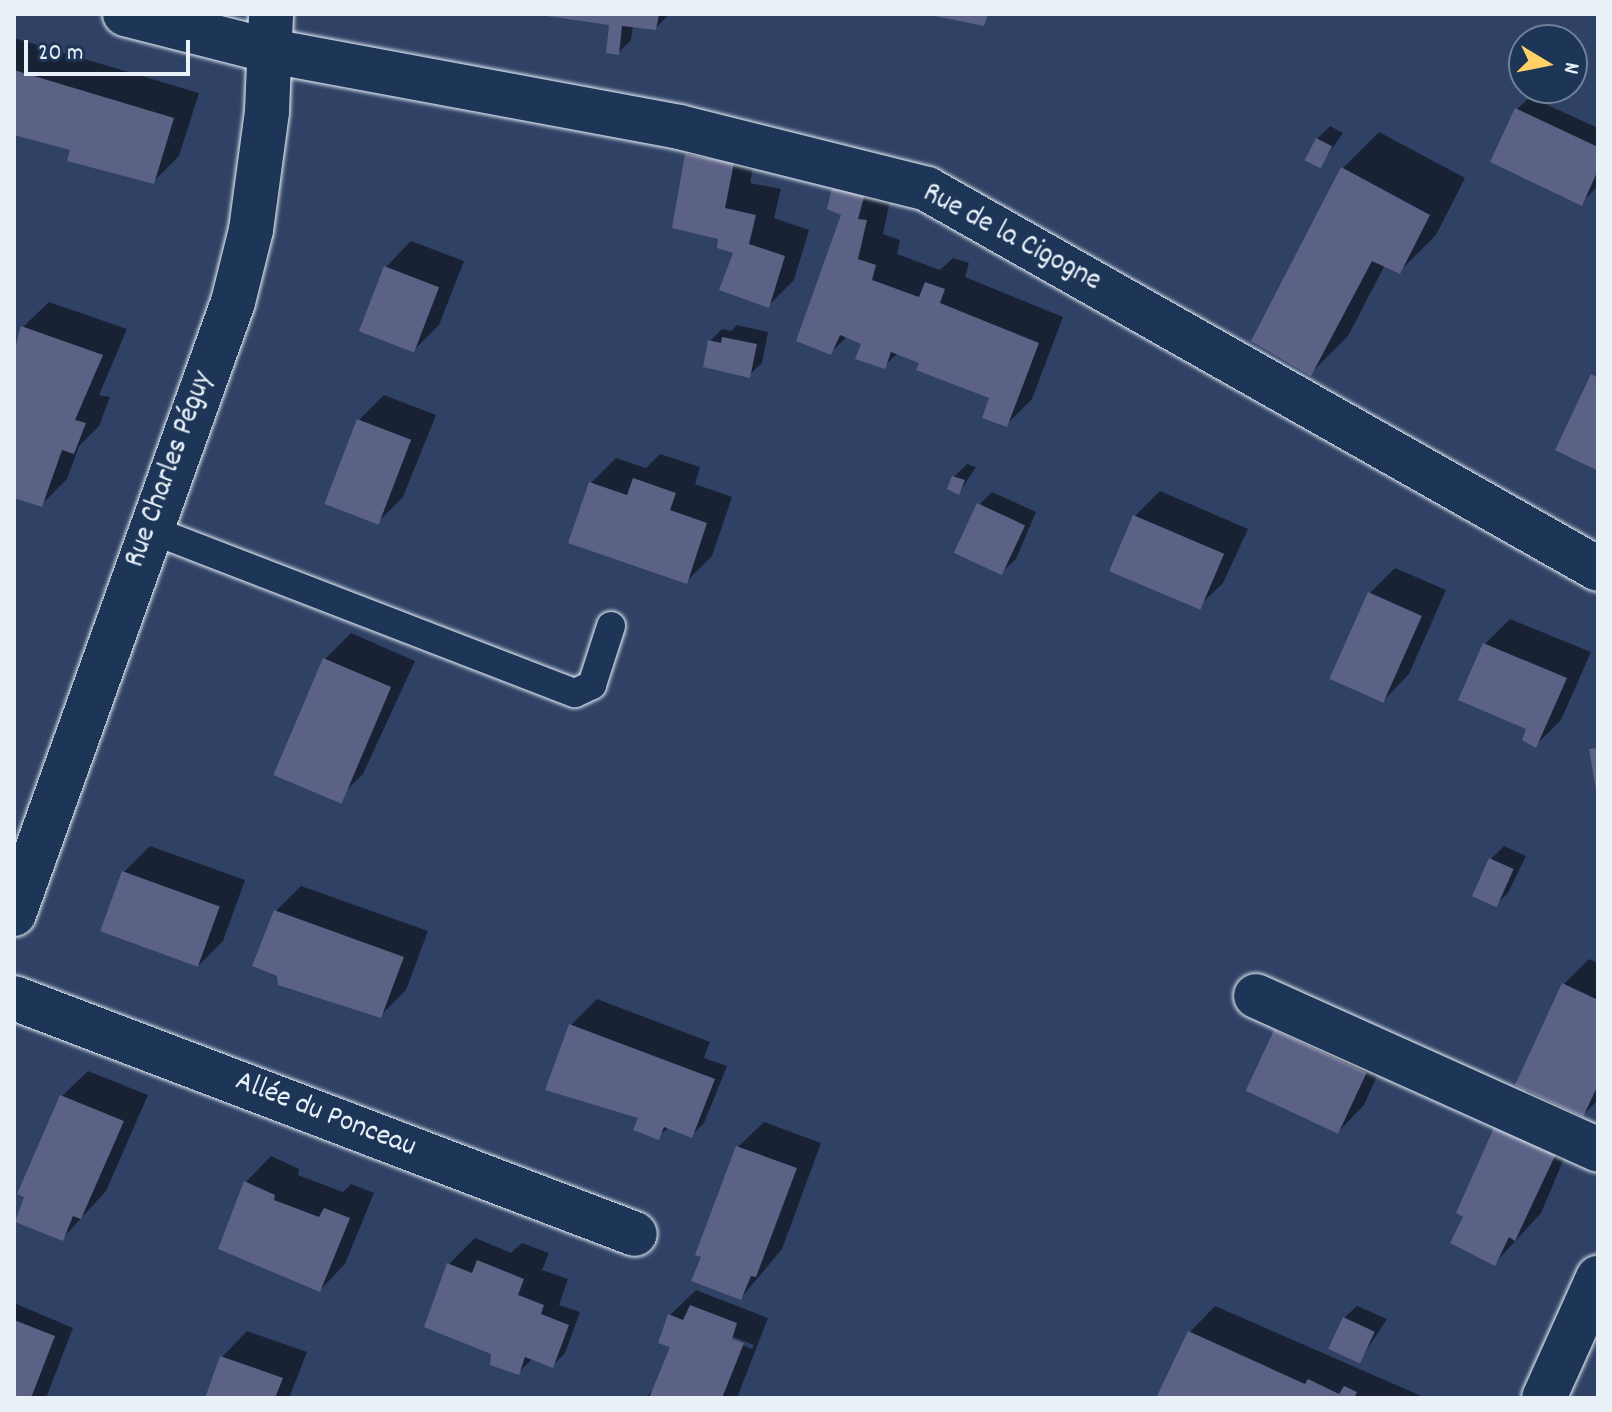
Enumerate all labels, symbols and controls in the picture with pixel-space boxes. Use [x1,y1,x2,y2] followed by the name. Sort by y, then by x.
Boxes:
[28,24,194,74] scale bar
[1508,24,1588,104] north arrow
[38,37,84,71] text: 20 m
[1554,60,1586,76] text: N
[916,177,1106,301] street label: Rue de la Cigogne
[119,367,223,573] street label: Rue Charles Péguy
[230,1065,420,1167] street label: Allée du Ponceau

